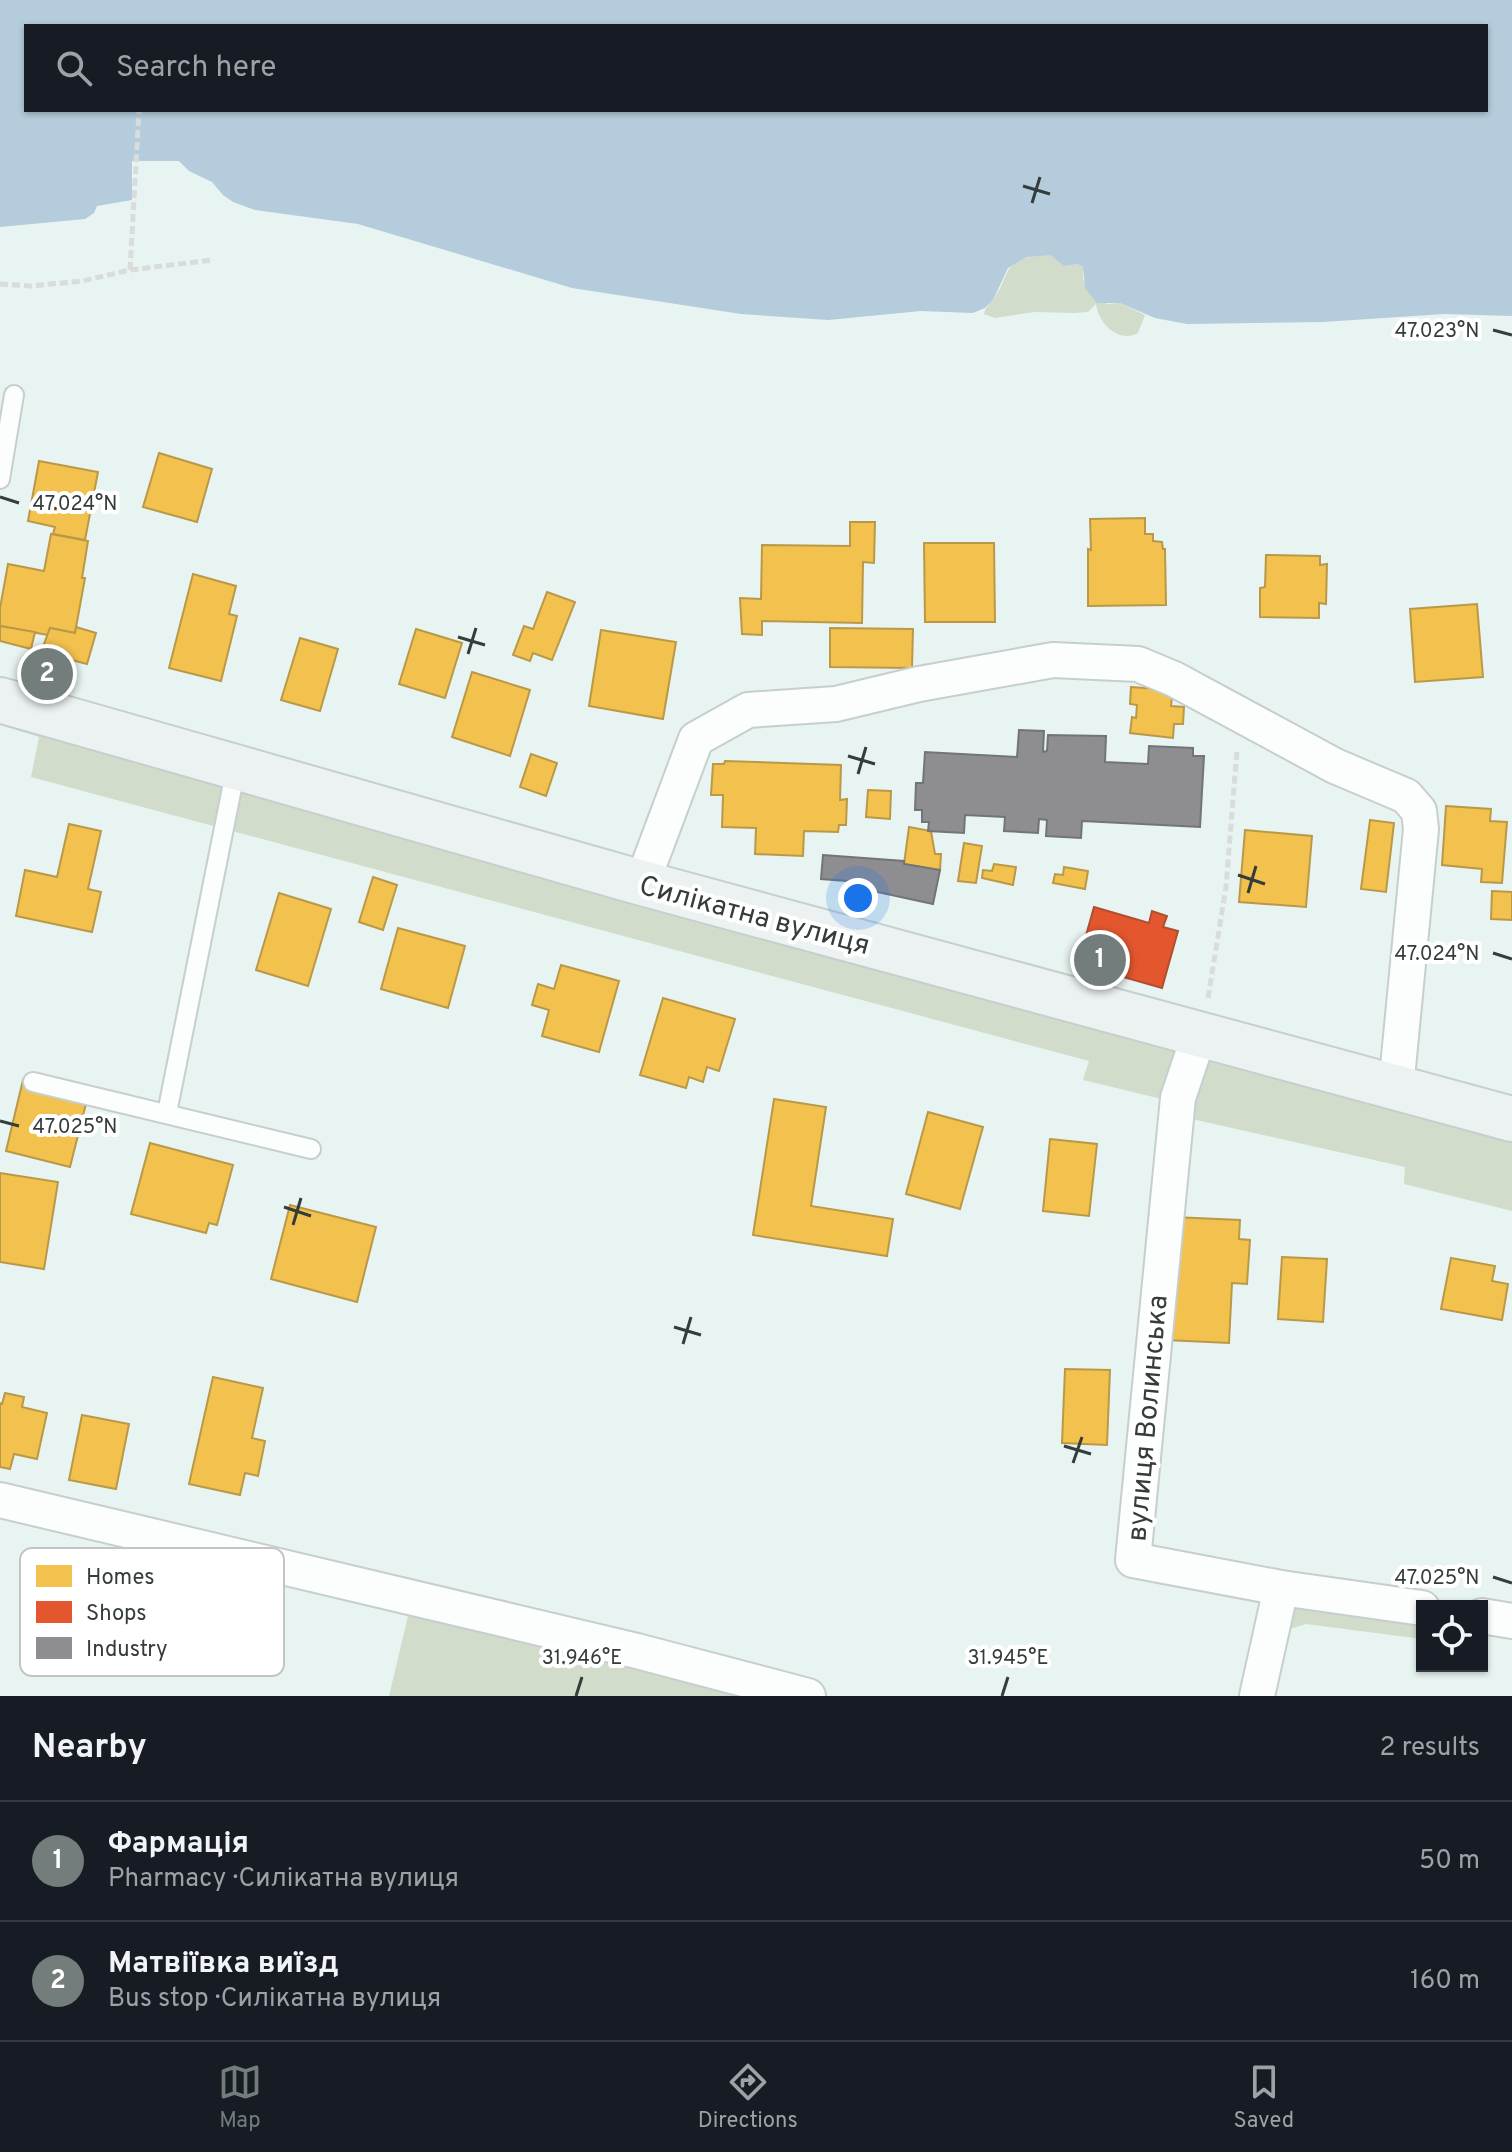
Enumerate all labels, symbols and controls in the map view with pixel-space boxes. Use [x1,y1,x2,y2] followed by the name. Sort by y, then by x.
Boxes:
[24,24,1488,112] search box
[52,46,96,90] icon: search
[116,50,276,87] text: Search here
[1395,319,1479,345] text: 47.023°N
[33,492,117,518] text: 47.024°N
[21,644,73,704] pin: 2
[635,869,873,965] street label: Силікатна вулиця
[838,878,878,918] your location
[1074,930,1126,990] pin: 1
[1395,942,1479,968] text: 47.024°N
[33,1115,118,1141] text: 47.025°N
[1120,1294,1178,1543] street label: вулиця Волинська
[20,1548,284,1676] legend
[86,1565,155,1592] text: Homes
[1395,1566,1480,1592] text: 47.025°N
[1416,1600,1488,1672] map controls
[1416,1600,1488,1672] button: locate
[86,1601,147,1628] text: Shops
[86,1637,168,1664] text: Industry
[542,1646,622,1672] text: 31.946°E
[968,1646,1048,1672] text: 31.945°E
[32,1727,147,1770] text: Nearby
[1380,1732,1480,1765] text: 2 results
[108,1826,249,1863] text: Фармація
[53,1845,63,1878] text: 1
[1419,1845,1480,1878] text: 50 m
[108,1863,459,1896] text: Pharmacy · Силікатна вулиця
[108,1946,339,1983] text: Матвіївка виїзд
[50,1965,66,1998] text: 2
[1410,1965,1480,1998] text: 160 m
[108,1983,441,2016] text: Bus stop · Силікатна вулиця
[218,2060,262,2135] tab: Map
[698,2060,798,2135] tab: Directions
[1234,2060,1294,2135] tab: Saved

